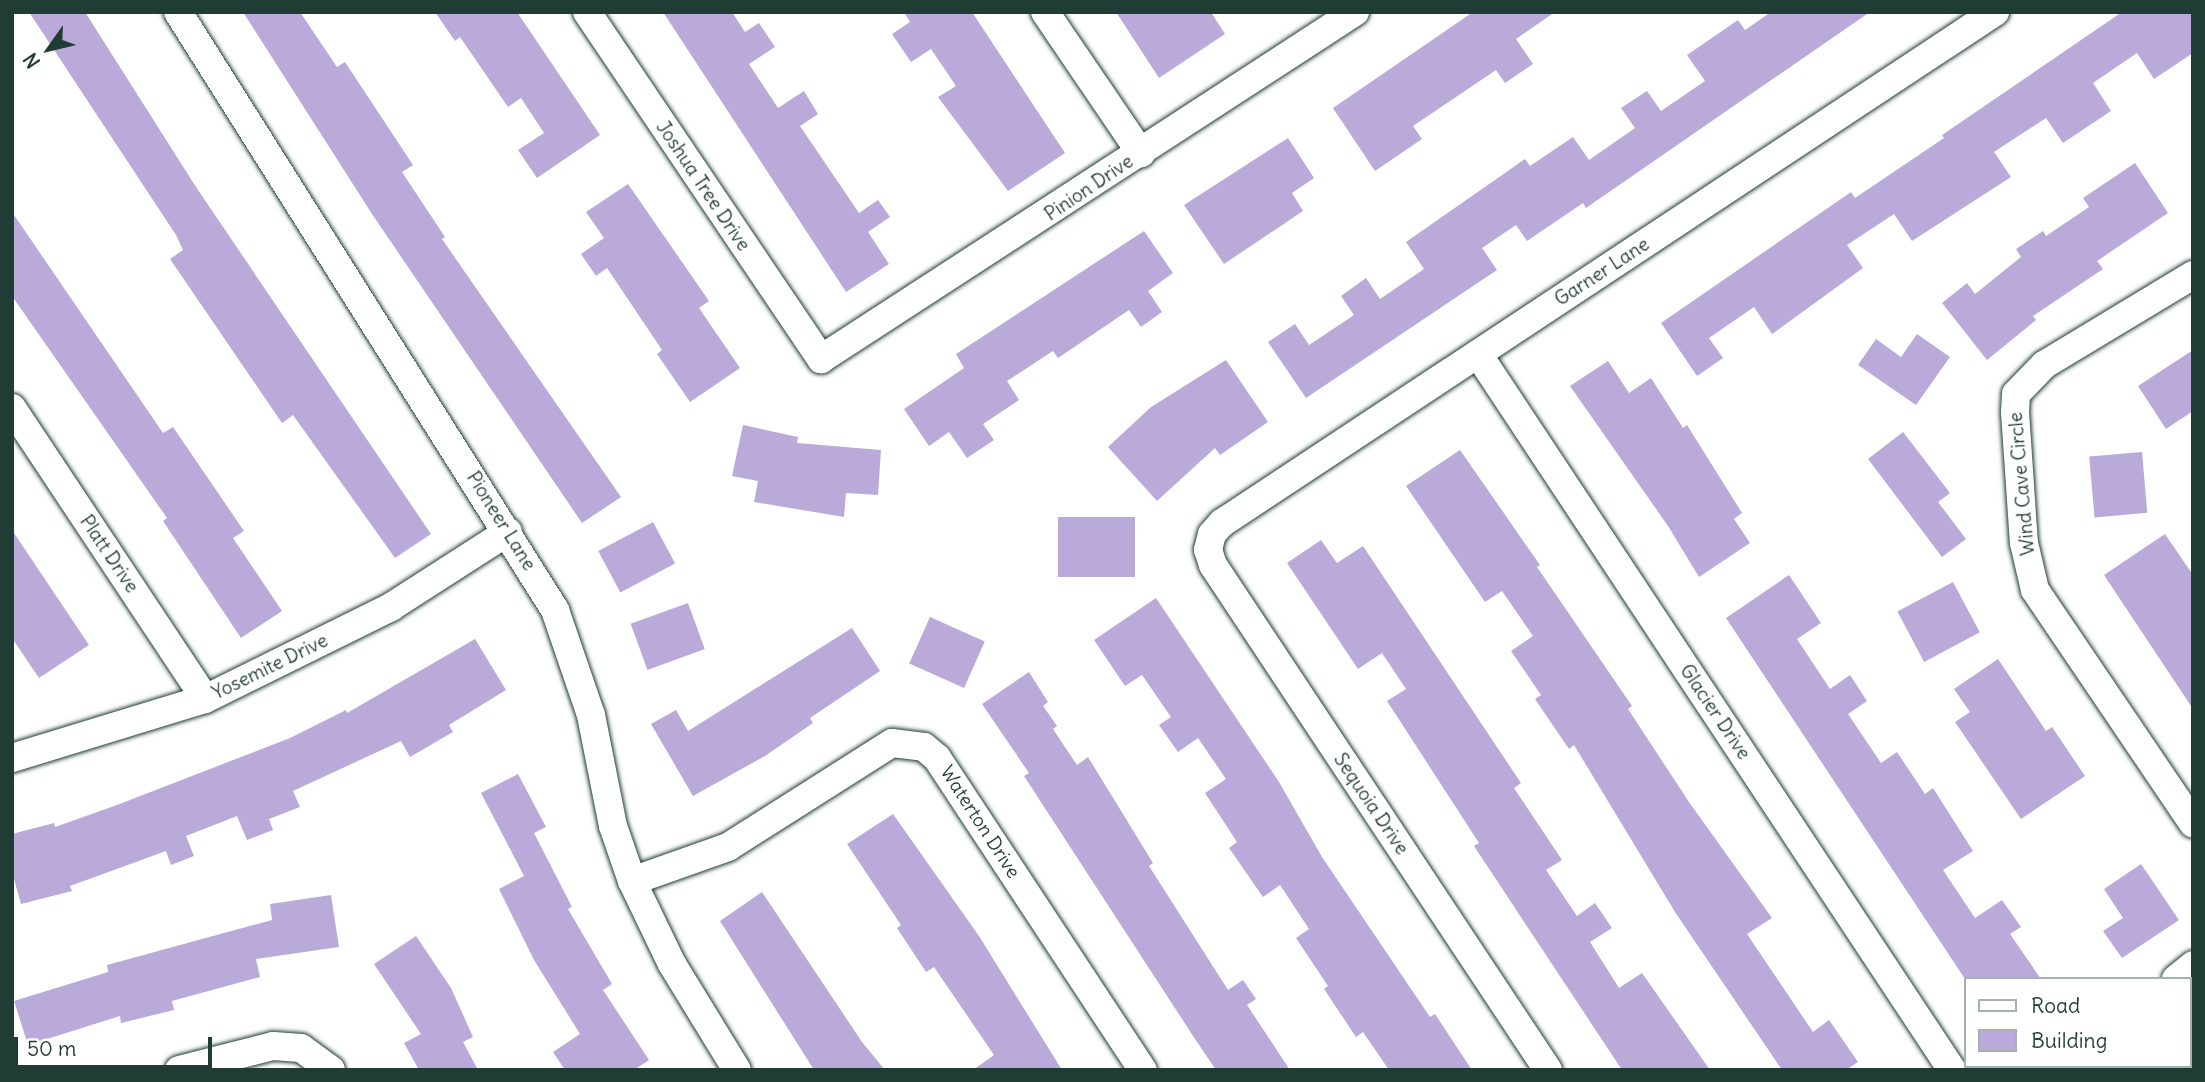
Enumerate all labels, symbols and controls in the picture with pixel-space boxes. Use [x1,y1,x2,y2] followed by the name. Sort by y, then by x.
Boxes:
[14,14,84,84] north arrow
[18,49,45,73] text: N
[651,117,755,255] street label: Joshua Tree Drive
[1040,150,1138,226] street label: Pinion Drive
[1550,233,1654,311] street label: Garner Lane
[2004,411,2040,557] street label: Wind Cave Circle
[462,467,540,575] street label: Pioneer Lane
[75,511,143,597] street label: Platt Drive
[209,629,331,705] street label: Yosemite Drive
[1675,660,1755,764] street label: Glacier Drive
[1329,749,1413,859] street label: Sequoia Drive
[935,762,1025,882] street label: Waterton Drive
[1964,977,2191,1068] legend
[2031,992,2080,1019] text: Road
[18,1023,215,1066] scale bar
[2031,1027,2107,1054] text: Building
[27,1035,76,1062] text: 50 m

